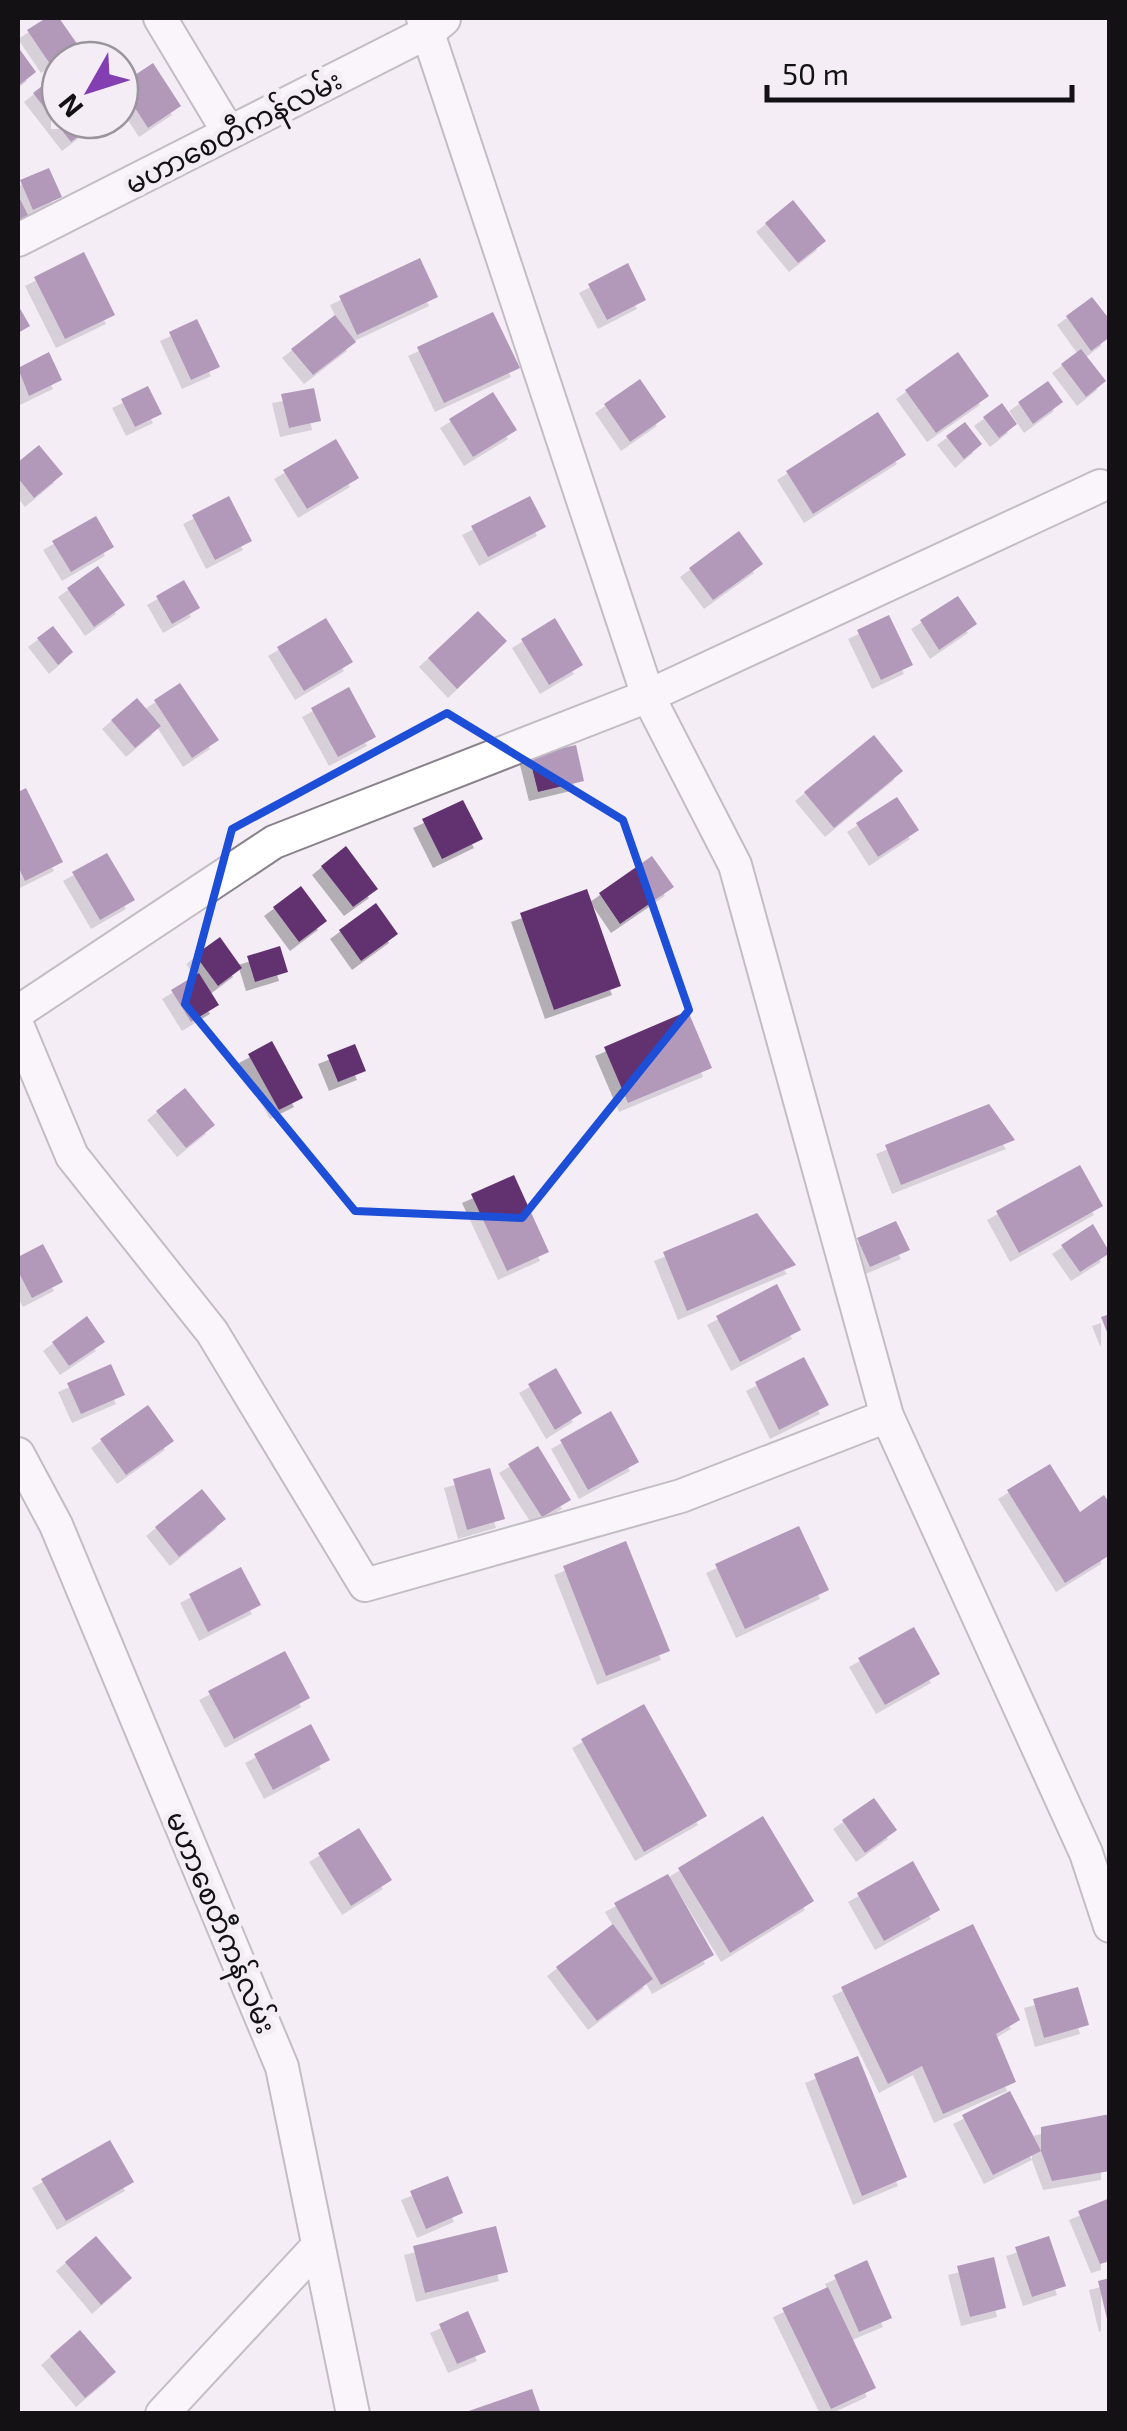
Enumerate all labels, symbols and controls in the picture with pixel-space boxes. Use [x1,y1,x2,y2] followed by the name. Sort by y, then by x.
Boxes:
[40,40,140,140] north arrow
[767,40,1072,102] scale bar
[782,55,849,91] text: 50 m
[119,62,350,206] street label: မဟာစေတီကန်လမ်း
[50,88,89,125] text: N
[153,1806,284,2041] street label: မဟာစေတီကန်လမ်း

